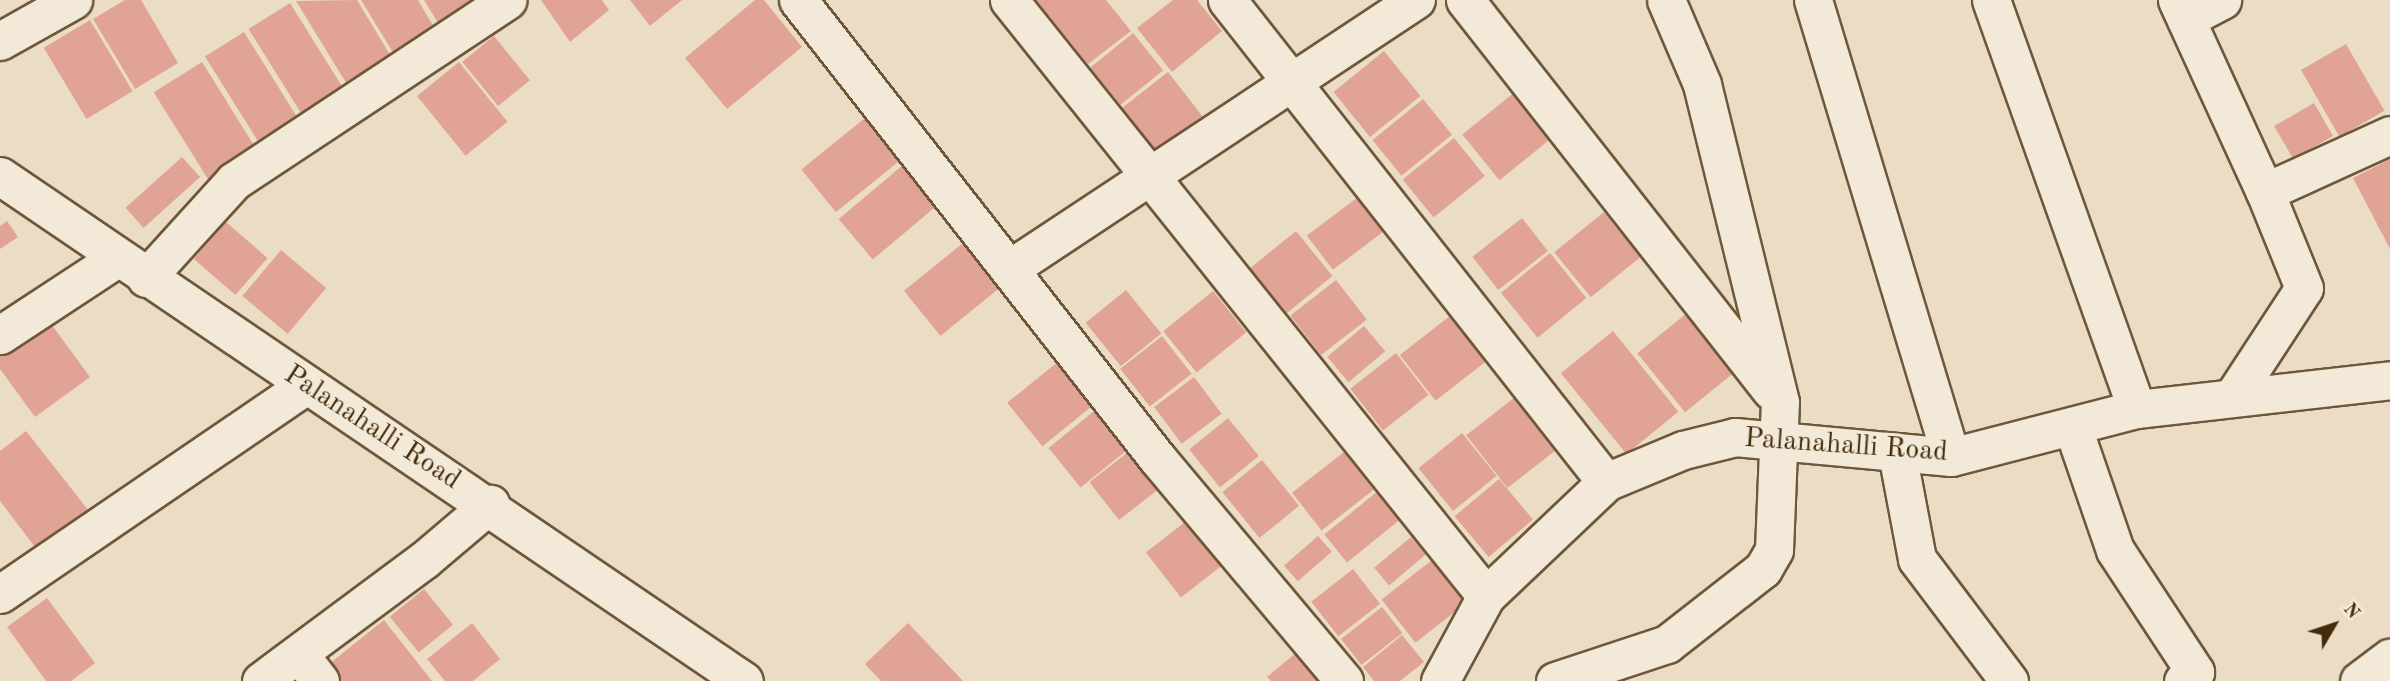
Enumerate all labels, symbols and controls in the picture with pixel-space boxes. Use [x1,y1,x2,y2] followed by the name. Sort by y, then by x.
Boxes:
[277,358,467,498] street label: Palanahalli Road
[1743,422,1949,470] street label: Palanahalli Road
[2299,590,2369,660] north arrow
[2339,600,2363,623] text: N

